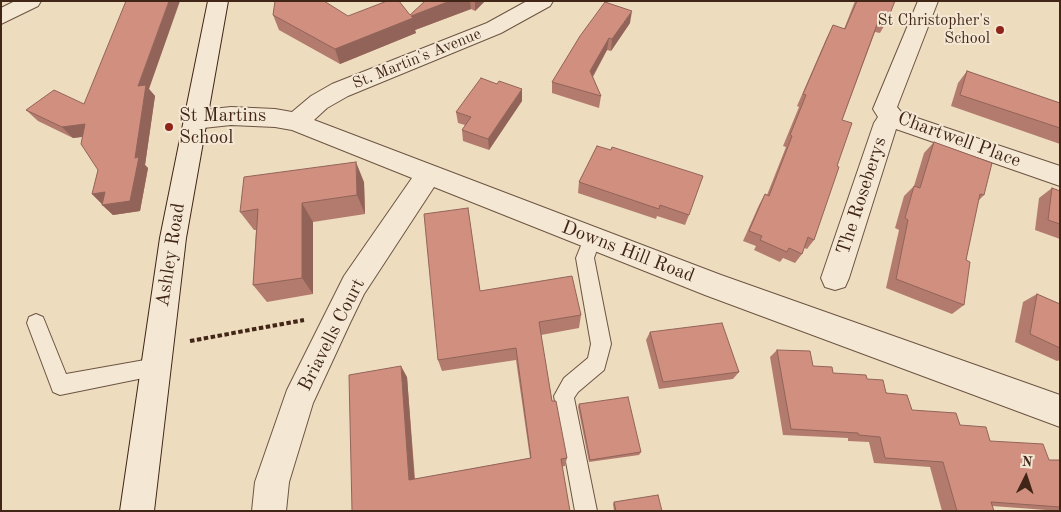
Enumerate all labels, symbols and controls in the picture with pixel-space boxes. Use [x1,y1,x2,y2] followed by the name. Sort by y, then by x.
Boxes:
[878,11,990,49] place label: St Christopher's School
[350,24,484,94] street label: St. Martin's Avenue
[994,24,1006,36] marker: St Christopher's School
[179,105,266,149] place label: St Martins School
[894,107,1024,173] street label: Chartwell Place
[163,121,175,133] marker: St Martins School
[832,134,892,258] street label: The Roseberys
[152,202,190,308] street label: Ashley Road
[558,216,698,288] street label: Downs Hill Road
[294,275,370,395] street label: Briavells Court
[1001,452,1051,502] north arrow
[1021,455,1033,469] text: N

